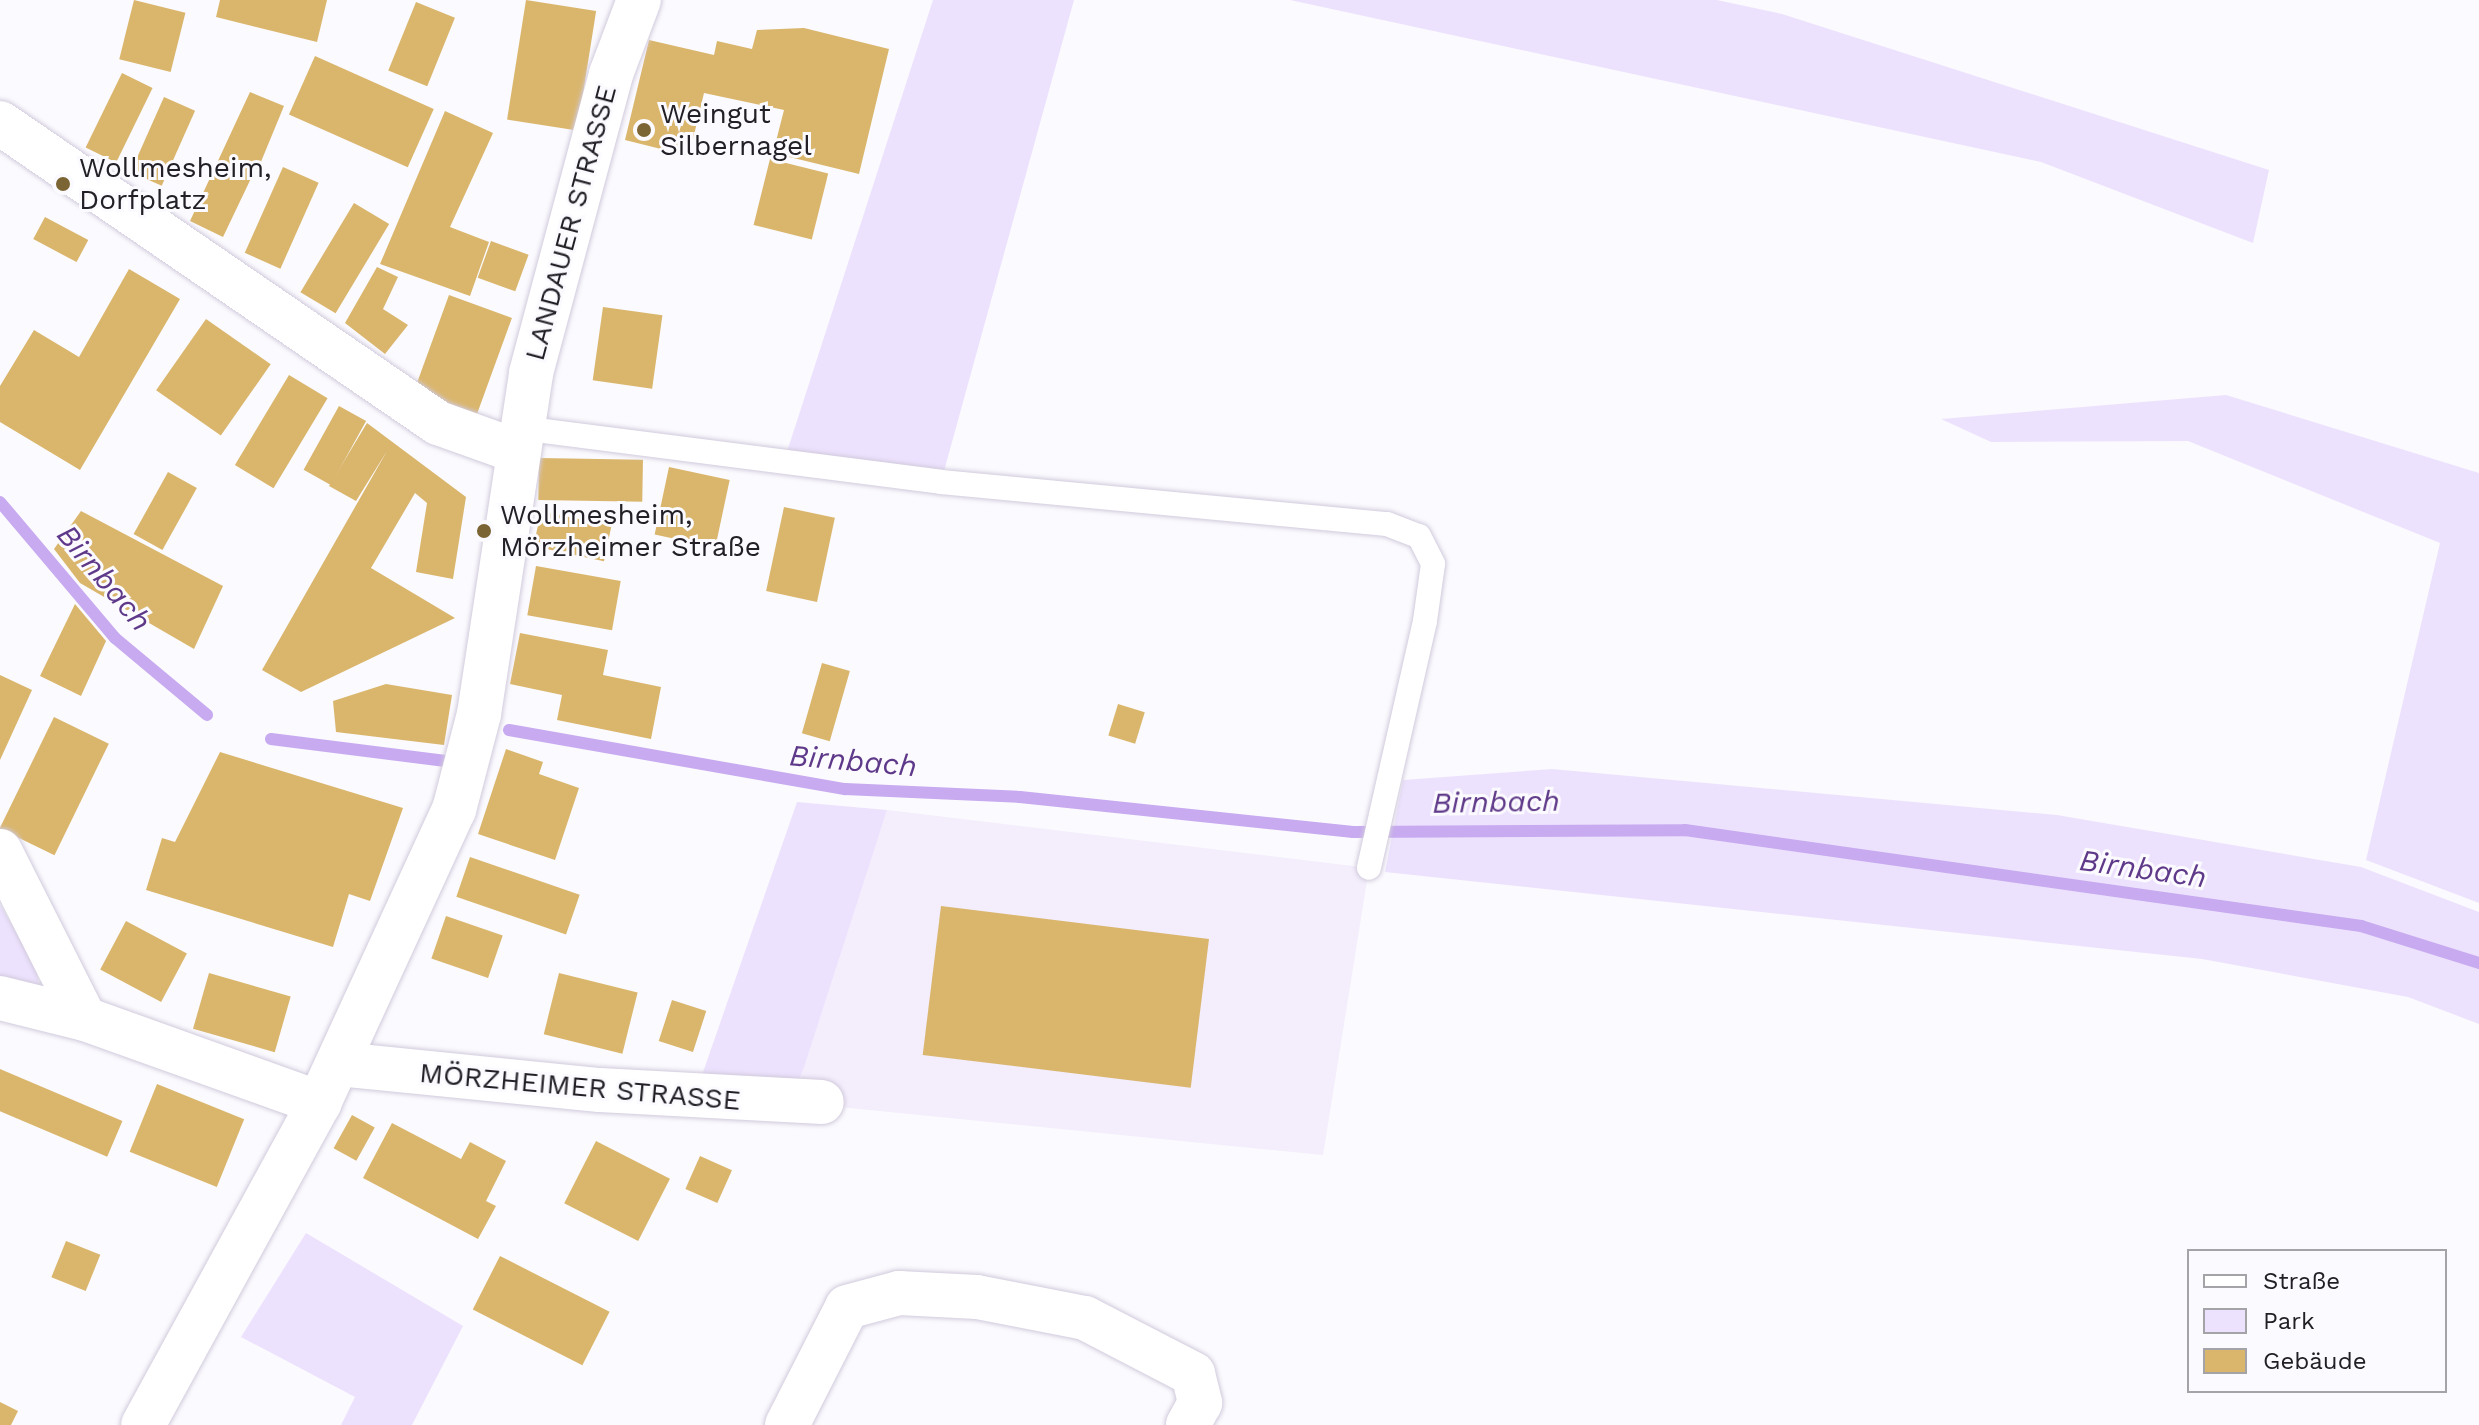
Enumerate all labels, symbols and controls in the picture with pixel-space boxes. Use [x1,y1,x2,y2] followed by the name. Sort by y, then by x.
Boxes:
[518,82,624,364] street label: LANDAUER STRASSE
[660,97,812,163] place label: Weingut Silbernagel
[635,121,653,139] marker: Weingut Silbernagel
[79,151,272,217] place label: Wollmesheim, Dorfplatz
[54,175,72,193] marker: Wollmesheim, Dorfplatz
[500,498,762,564] place label: Wollmesheim, Mörzheimer Straße
[49,517,159,639] water label: Birnbach
[475,522,493,540] marker: Wollmesheim, Mörzheimer Straße
[788,737,918,785] water label: Birnbach
[1432,783,1560,821] water label: Birnbach
[2077,842,2209,896] water label: Birnbach
[418,1056,742,1118] street label: MÖRZHEIMER STRASSE
[2187,1249,2447,1393] legend
[2263,1267,2340,1295] text: Straße
[2263,1307,2315,1335] text: Park
[2263,1347,2367,1375] text: Gebäude

